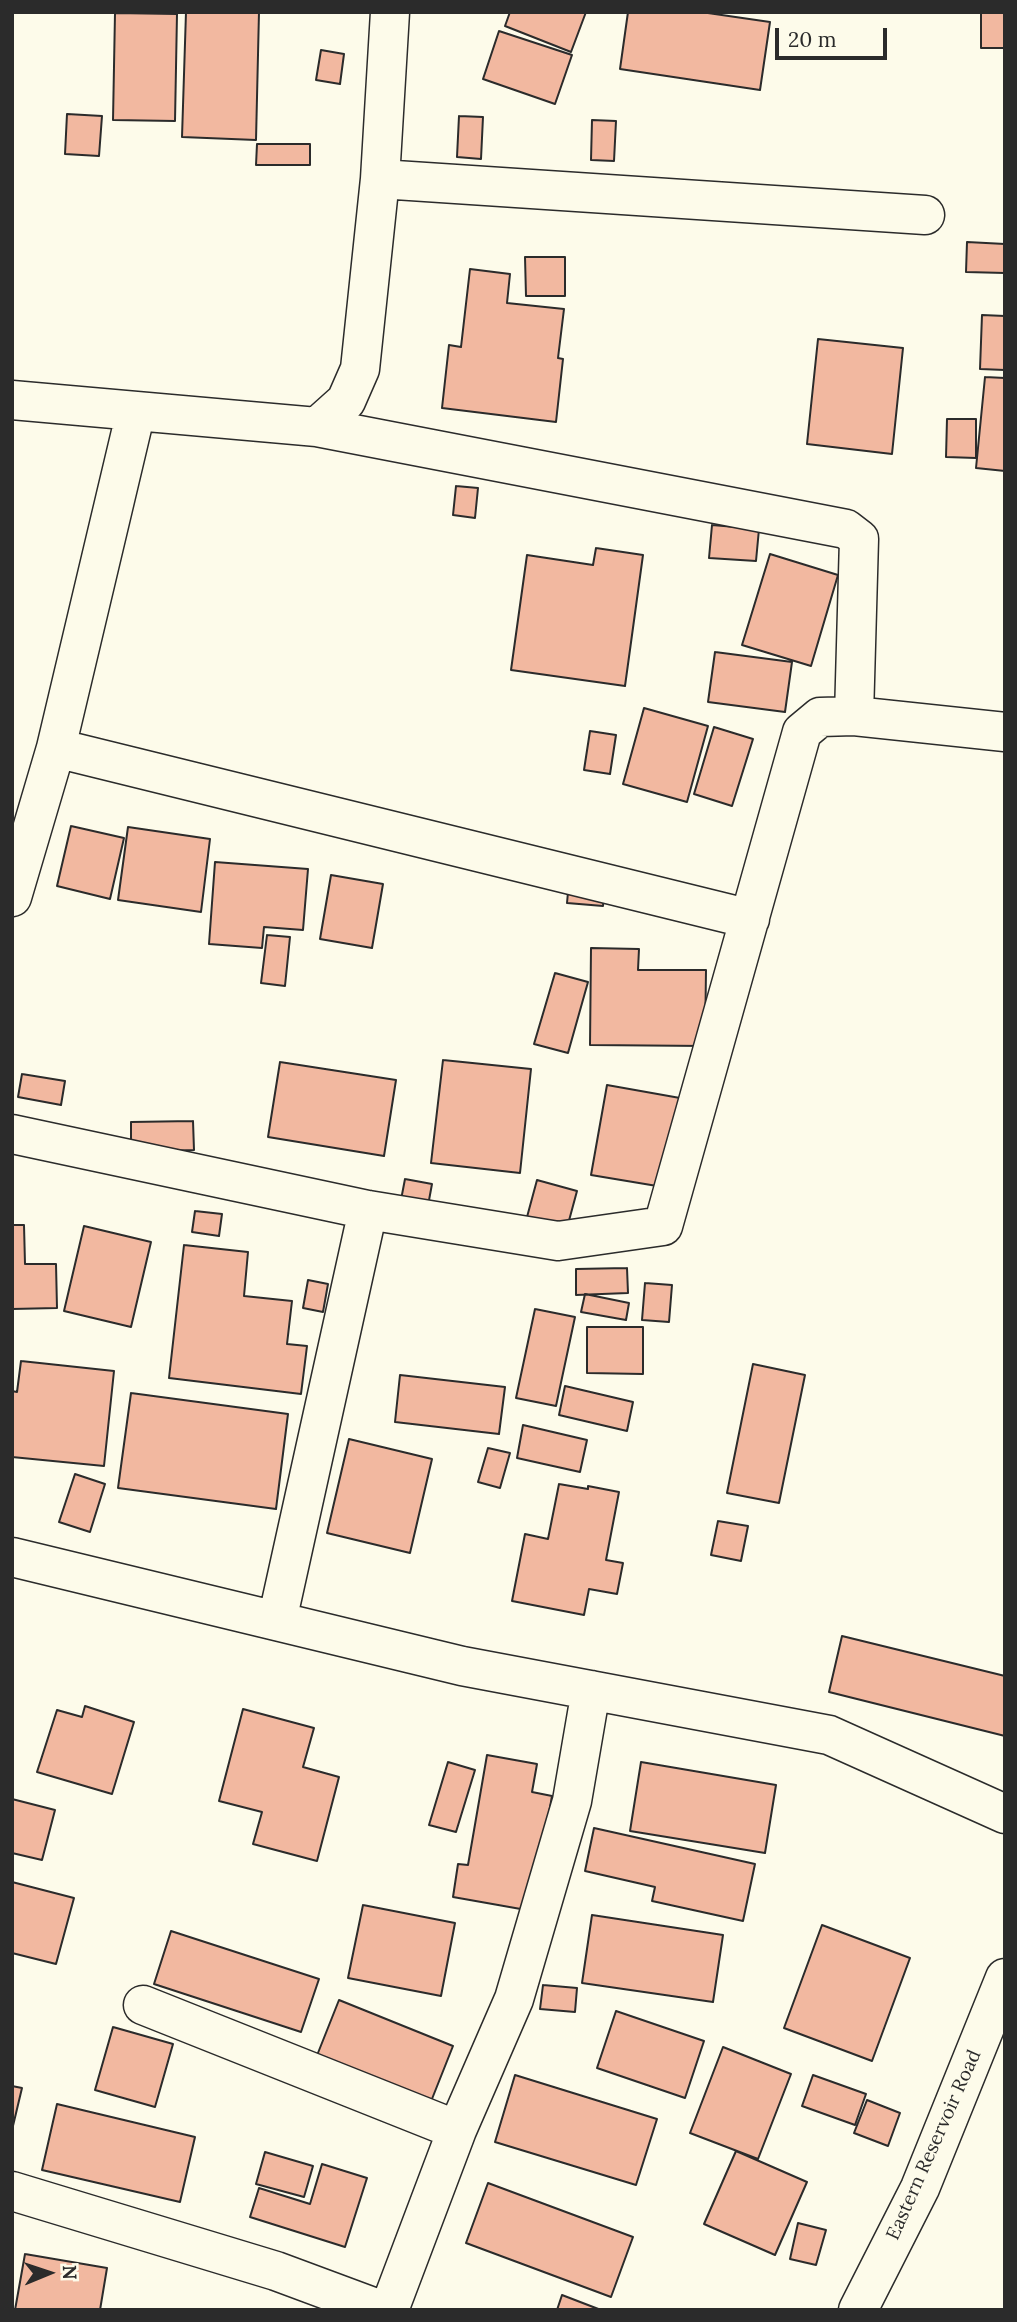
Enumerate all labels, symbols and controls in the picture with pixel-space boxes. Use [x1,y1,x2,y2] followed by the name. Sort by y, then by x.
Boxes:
[779,14,891,58] scale bar
[788,26,837,53] text: 20 m
[882,2046,986,2244] street label: Eastern Reservoir Road
[14,2238,84,2308] north arrow
[58,2265,82,2280] text: N

